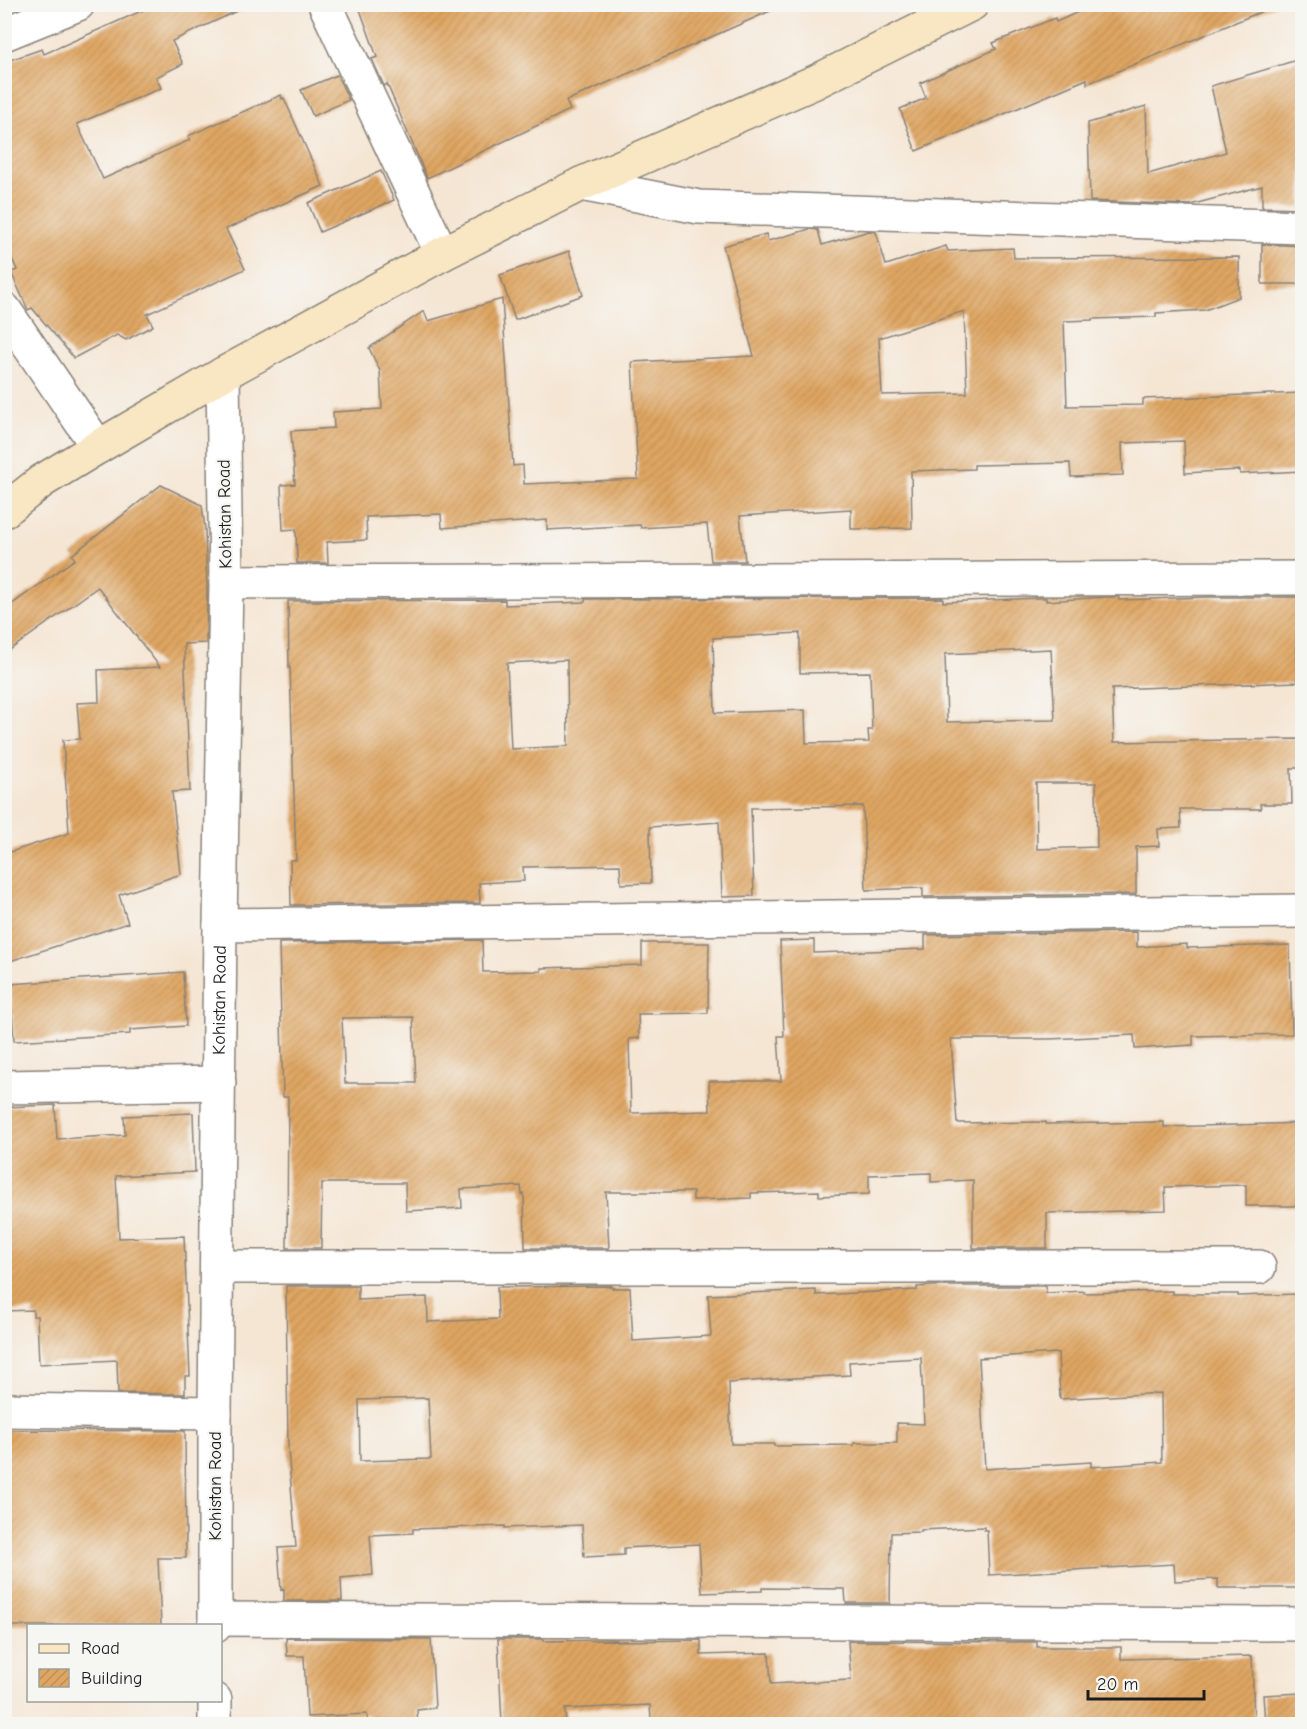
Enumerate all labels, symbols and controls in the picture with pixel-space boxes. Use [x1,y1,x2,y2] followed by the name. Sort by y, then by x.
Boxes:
[214,459,236,569] street label: Kohistan Road
[208,945,230,1055] street label: Kohistan Road
[205,1431,226,1541] street label: Kohistan Road
[27,1624,222,1702] legend
[81,1638,120,1659] text: Road
[1088,1663,1204,1701] scale bar
[81,1668,143,1689] text: Building
[1097,1674,1138,1695] text: 20 m

